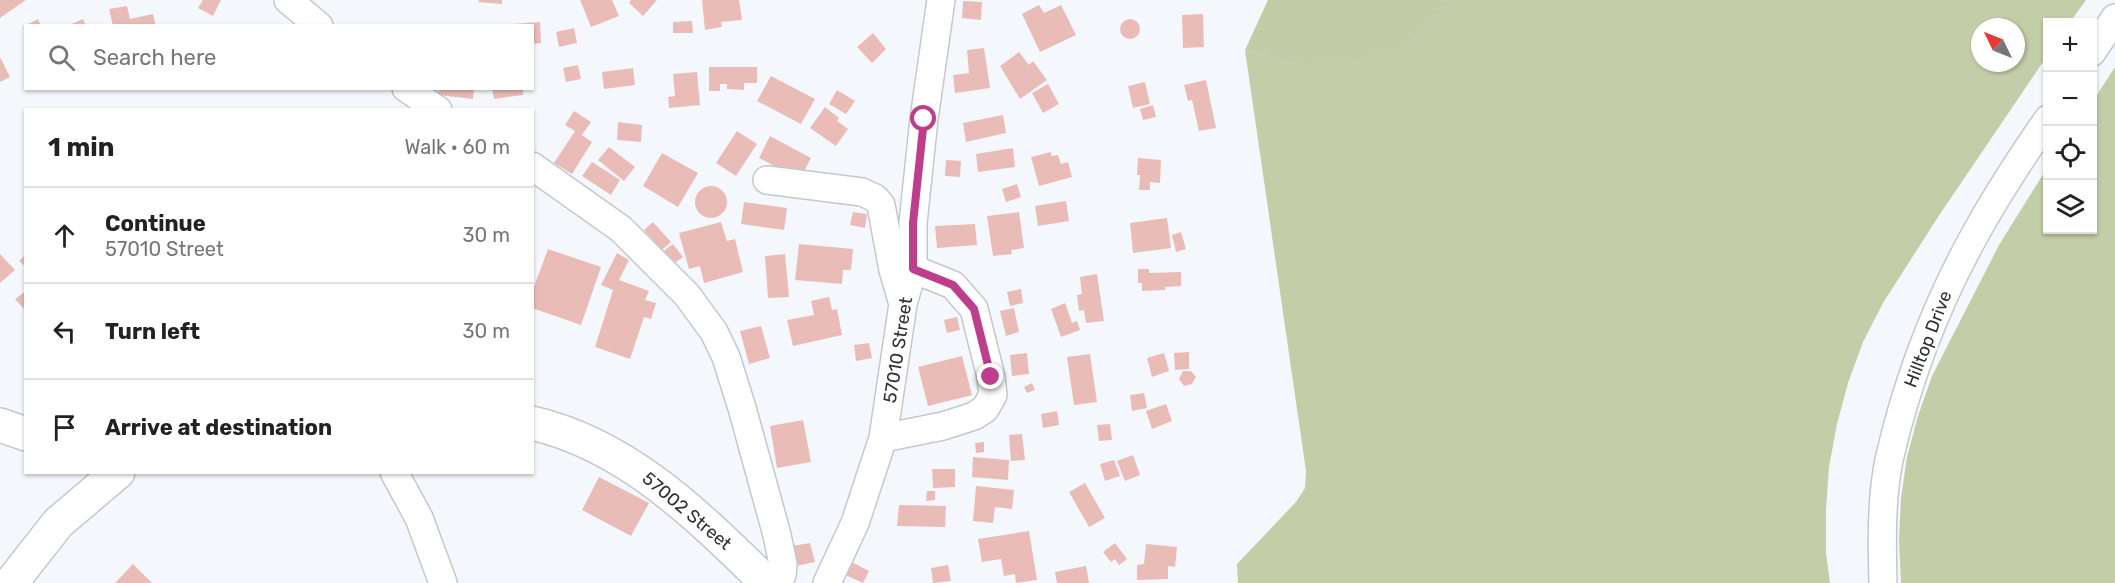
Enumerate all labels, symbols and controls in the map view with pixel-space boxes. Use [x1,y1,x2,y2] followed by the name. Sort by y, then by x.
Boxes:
[1971,18,2025,72] north arrow
[2043,18,2097,234] map controls
[2043,18,2097,72] button: +
[24,24,534,90] search box
[45,41,78,74] icon: search
[93,44,216,71] text: Search here
[2043,72,2097,126] button: −
[910,105,936,131] route start
[2043,126,2097,180] button: locate
[48,132,114,163] text: 1 min
[405,135,510,159] text: Walk · 60 m
[2043,180,2097,234] button: layers
[105,210,206,237] text: Continue
[48,219,81,252] icon: ahead
[463,223,510,247] text: 30 m
[105,237,224,261] text: 57010 Street
[1899,288,1957,390] street label: Hilltop Drive
[879,295,917,405] street label: 57010 Street
[48,315,81,348] icon: left
[105,318,200,345] text: Turn left
[463,319,510,343] text: 30 m
[977,363,1003,389] route end
[48,411,81,444] icon: arrive
[105,414,332,441] text: Arrive at destination
[638,467,736,555] street label: 57002 Street

